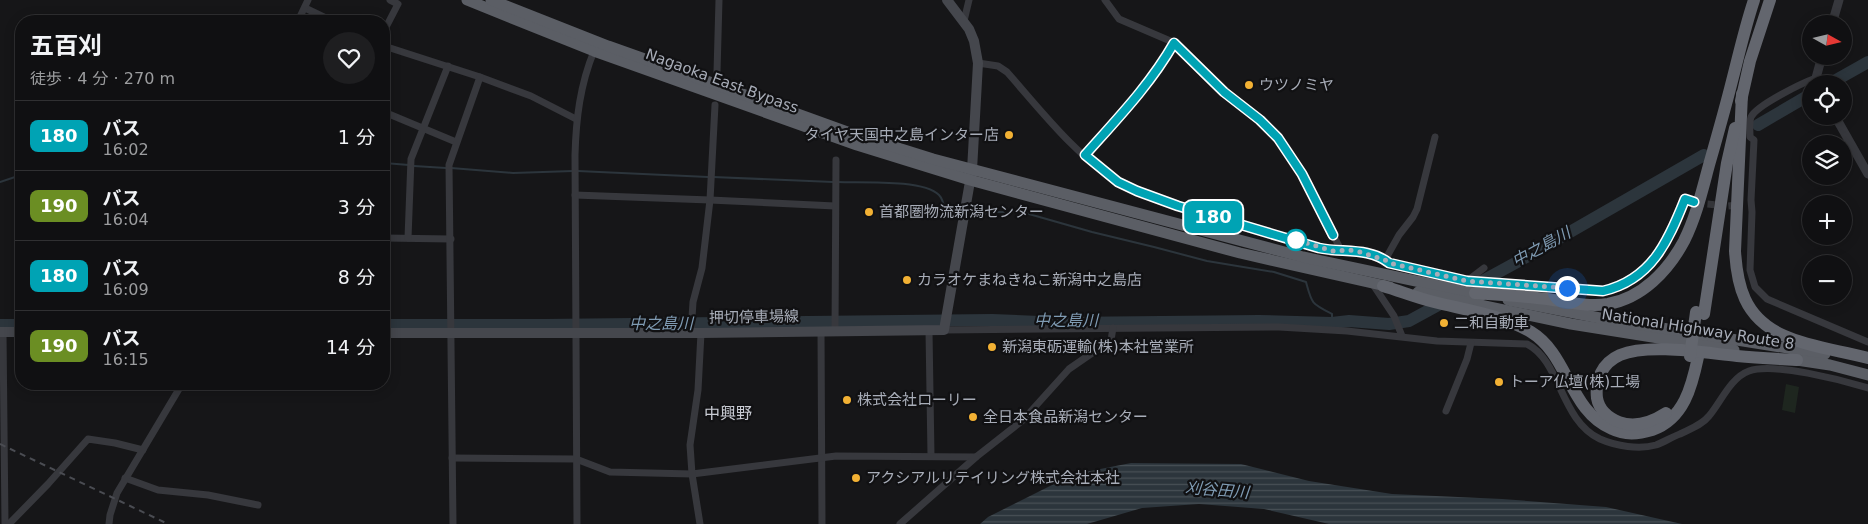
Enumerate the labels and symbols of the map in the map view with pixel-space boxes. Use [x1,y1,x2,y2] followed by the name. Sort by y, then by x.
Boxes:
[1802,15,1852,65] north arrow
[643,45,801,117] street label: Nagaoka East Bypass
[1259,76,1334,94] place label: ウツノミヤ
[1243,79,1255,91] marker: ウツノミヤ
[804,126,999,144] place label: タイヤ天国中之島インター店
[1003,129,1015,141] marker: タイヤ天国中之島インター店
[1184,201,1242,233] line badge: 180
[879,203,1044,221] place label: 首都圏物流新潟センター
[863,206,875,218] marker: 首都圏物流新潟センター
[1508,222,1575,271] water label: 中之島川
[1285,229,1307,251] unlabelled marker
[917,271,1142,289] place label: カラオケまねきねこ新潟中之島店
[901,274,913,286] marker: カラオケまねきねこ新潟中之島店
[1555,276,1580,301] your location
[1600,305,1796,353] street label: National Highway Route 8
[709,307,799,327] street label: 押切停車場線
[1034,311,1100,330] water label: 中之島川
[629,314,695,333] water label: 中之島川
[1454,314,1529,332] place label: 二和自動車
[1438,317,1450,329] marker: 二和自動車
[1002,338,1194,356] place label: 新潟東砺運輸(株)本社営業所
[986,341,998,353] marker: 新潟東砺運輸(株)本社営業所
[1509,373,1640,391] place label: トーア仏壇(株)工場
[1493,376,1505,388] marker: トーア仏壇(株)工場
[857,391,977,409] place label: 株式会社ローリー
[841,394,853,406] marker: 株式会社ローリー
[704,404,752,423] district label: 中興野
[983,408,1148,426] place label: 全日本食品新潟センター
[967,411,979,423] marker: 全日本食品新潟センター
[866,469,1120,487] place label: アクシアルリテイリング株式会社本社
[850,472,862,484] marker: アクシアルリテイリング株式会社本社
[1184,478,1252,502] water label: 刈谷田川

